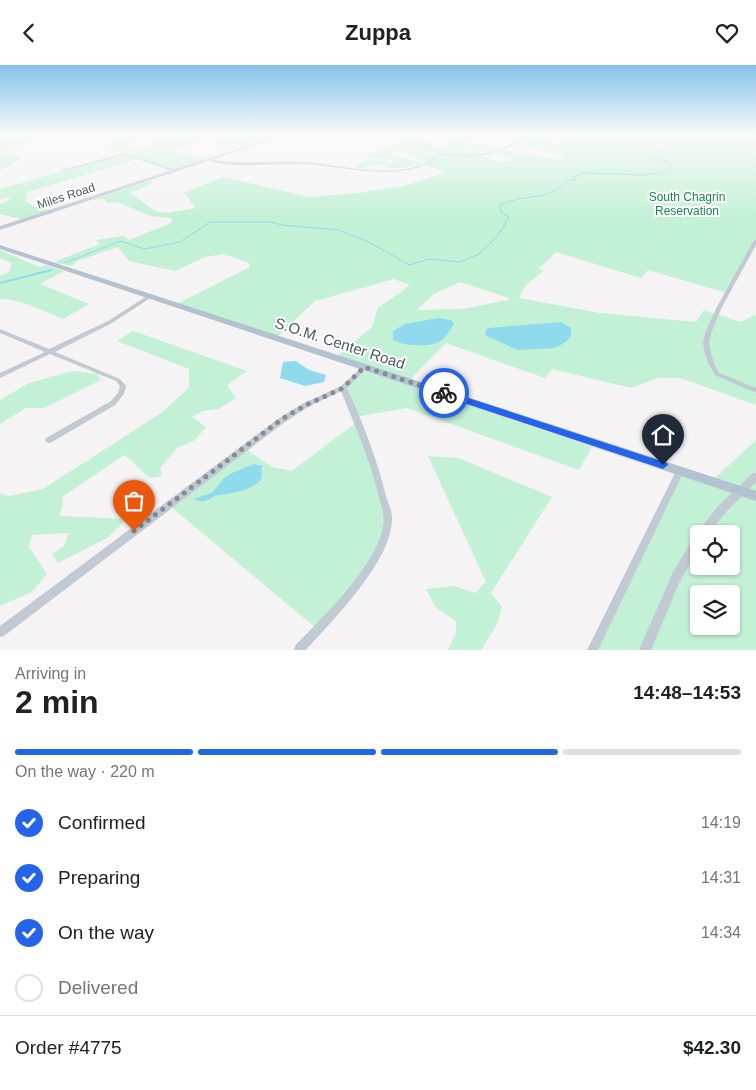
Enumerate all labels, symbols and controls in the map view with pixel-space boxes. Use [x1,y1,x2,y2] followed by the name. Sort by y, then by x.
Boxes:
[15,19,43,47] icon: back
[713,19,741,47] icon: heart
[345,20,411,45] text: Zuppa
[35,180,97,212] street label: Miles Road
[649,190,725,218] park label: South Chagrin Reservation
[273,314,407,372] street label: S.O.M. Center Road
[419,368,469,418] courier
[430,379,458,407] icon: bike
[642,414,684,465] pin
[649,421,677,449] icon: home
[113,480,155,531] pin
[120,487,148,515] icon: bag
[690,525,740,635] map controls
[690,525,740,575] button: locate
[690,585,740,635] button: layers
[15,665,86,682] text: Arriving in
[633,682,741,703] text: 14:48–14:53
[15,684,99,720] text: 2 min
[15,763,155,780] text: On the way · 220 m
[15,809,43,837] icon: check
[58,812,146,833] text: Confirmed
[701,814,741,831] text: 14:19
[15,864,43,892] icon: check
[58,867,140,888] text: Preparing
[701,869,741,886] text: 14:31
[15,919,43,947] icon: check
[58,922,154,943] text: On the way
[701,924,741,941] text: 14:34
[58,977,138,998] text: Delivered
[15,1037,122,1058] text: Order #4775
[683,1037,741,1058] text: $42.30

